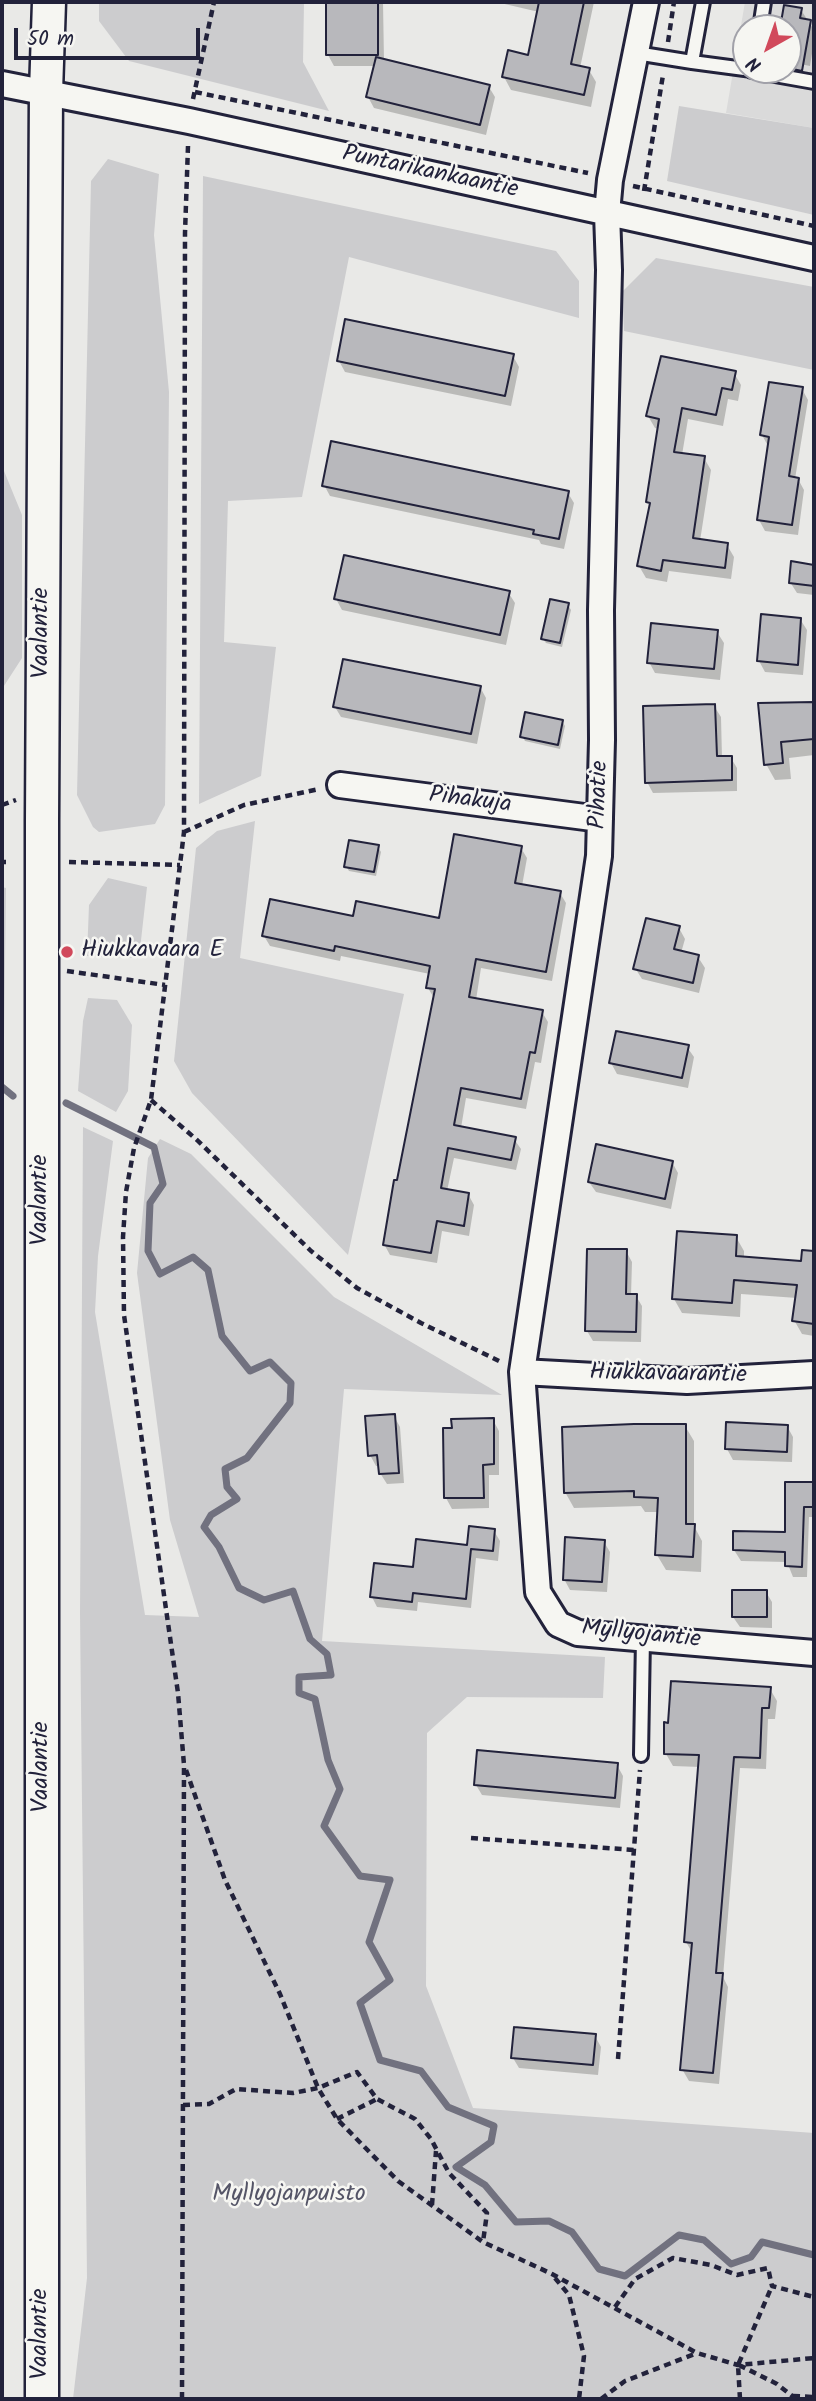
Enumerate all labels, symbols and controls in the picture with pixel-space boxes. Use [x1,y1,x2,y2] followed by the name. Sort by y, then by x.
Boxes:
[18,14,203,58] scale bar
[732,14,802,84] north arrow
[27,23,74,56] text: 50 m
[741,48,769,79] text: N
[339,141,521,207] street label: Puntarikankaantie
[29,587,57,679] street label: Vaalantie
[585,760,617,830] street label: Pihatie
[427,783,513,821] street label: Pihakuja
[81,938,224,966] place label: Hiukkavaara E
[59,944,75,960] marker: Hiukkavaara E
[28,1154,56,1246] street label: Vaalantie
[589,1360,747,1392] street label: Hiukkavaarantie
[580,1615,702,1657] street label: Myllyojantie
[29,1721,57,1813] street label: Vaalantie
[212,2182,366,2210] park label: Myllyojanpuisto
[28,2288,56,2380] street label: Vaalantie

